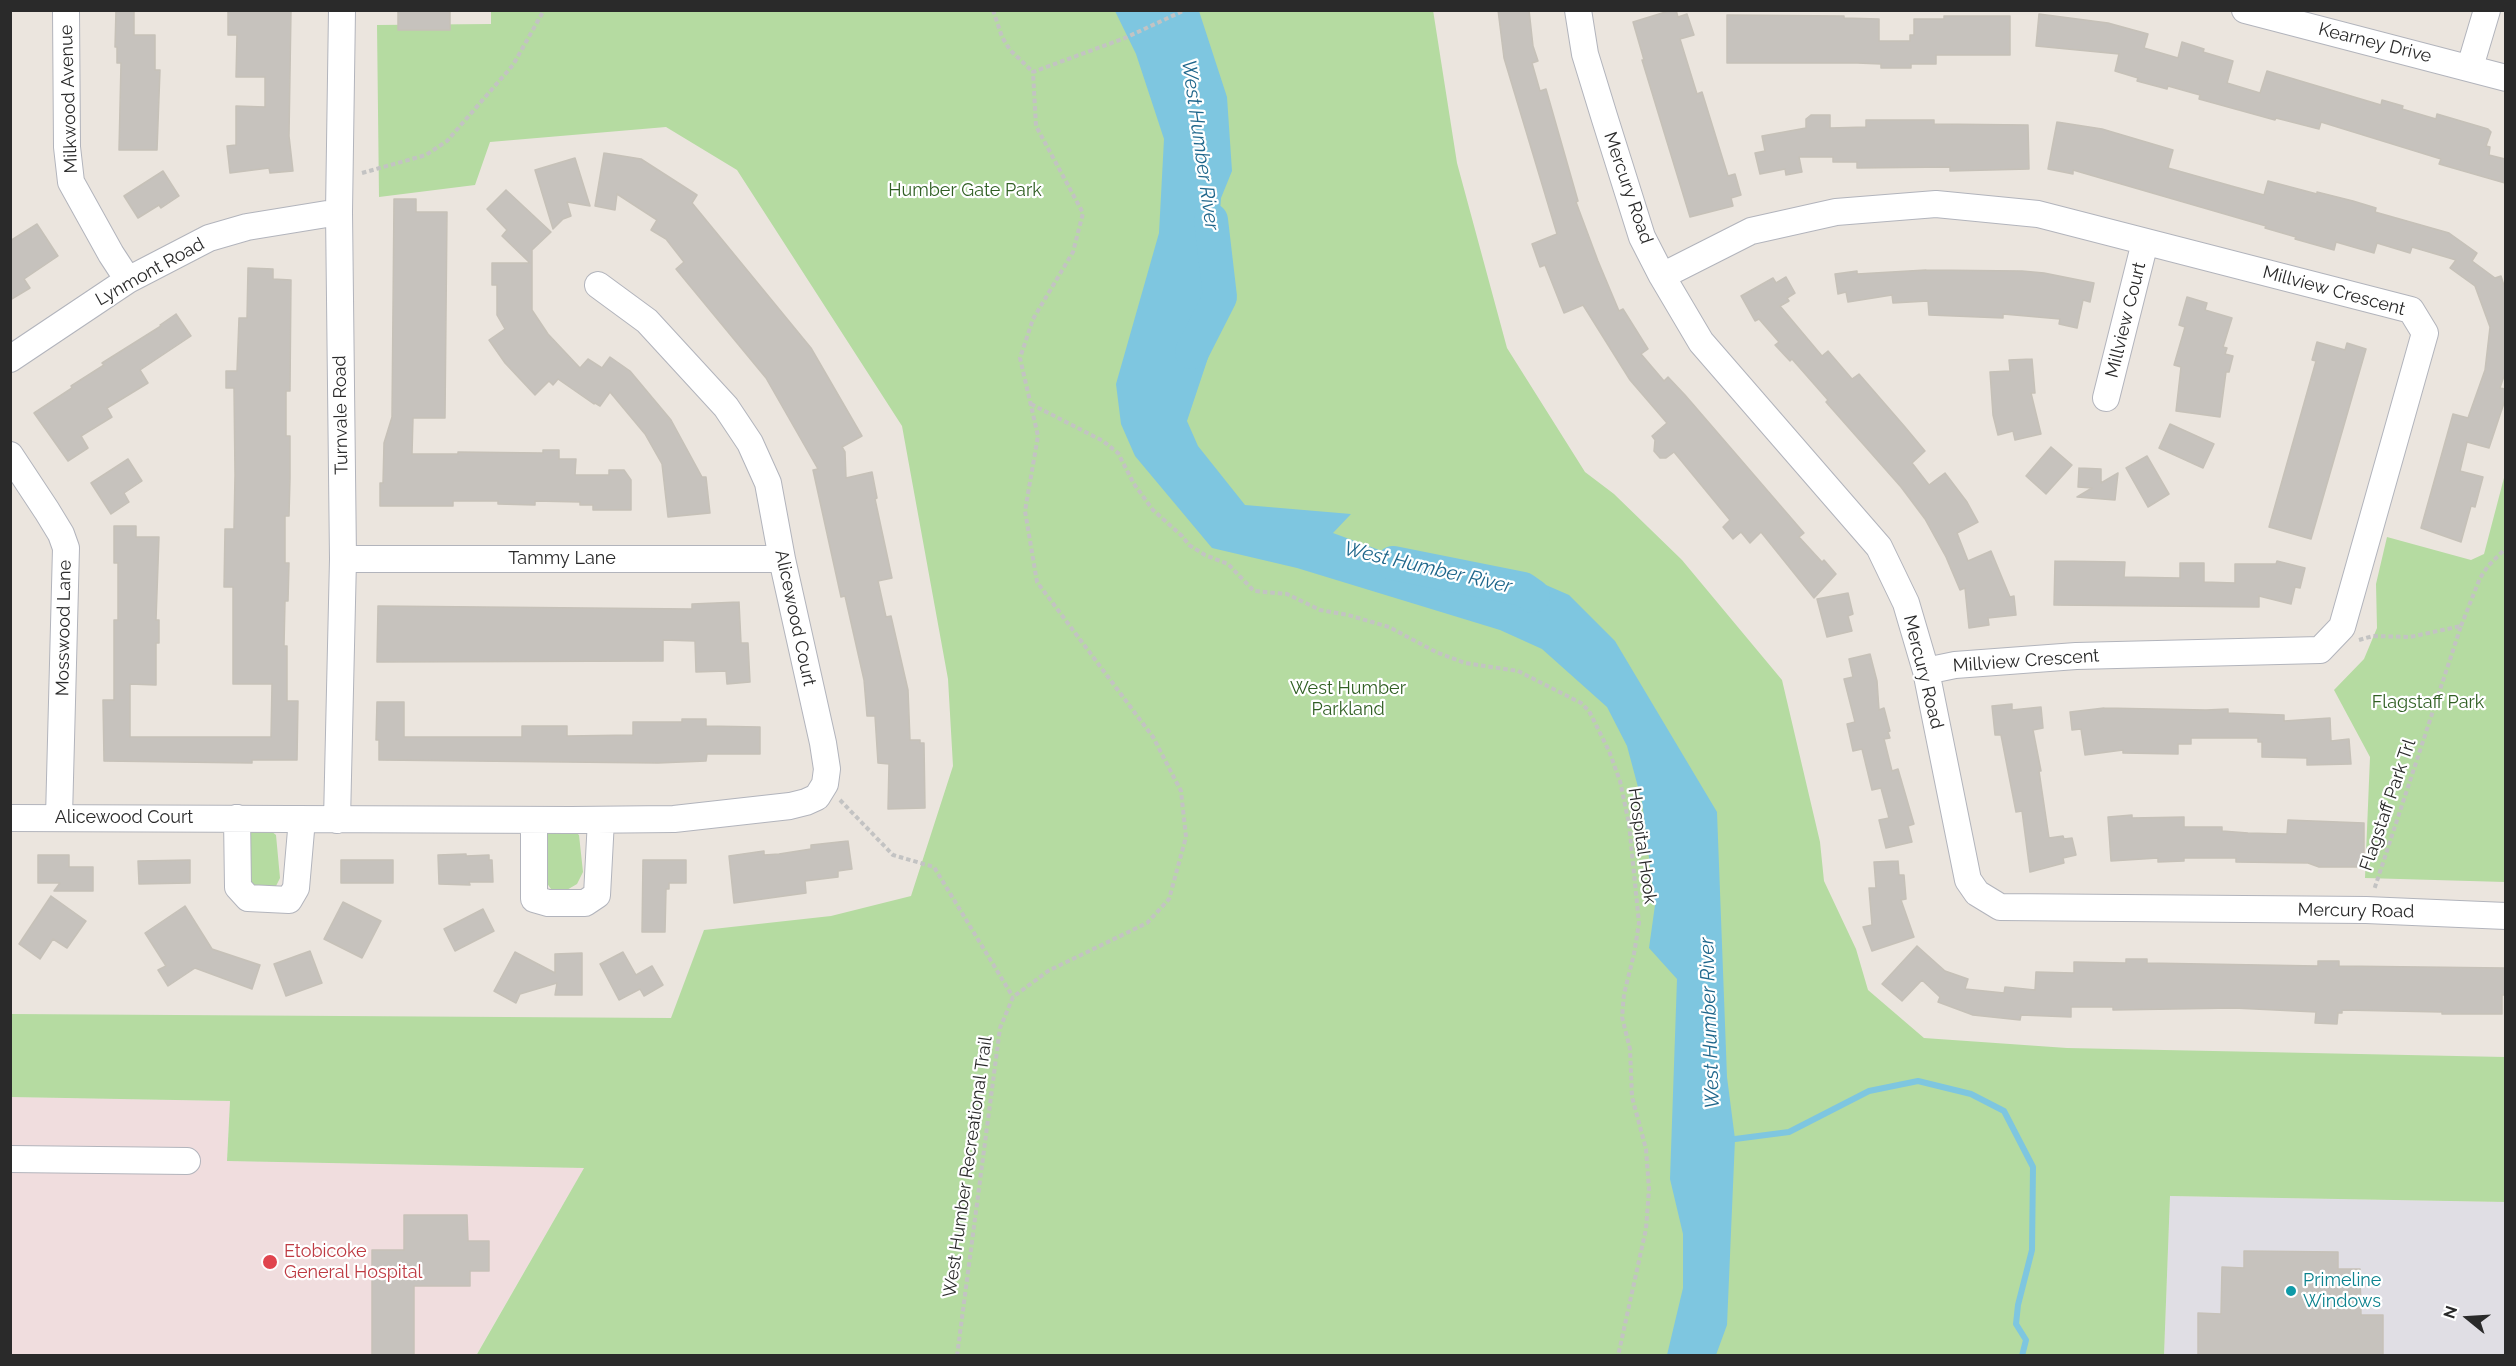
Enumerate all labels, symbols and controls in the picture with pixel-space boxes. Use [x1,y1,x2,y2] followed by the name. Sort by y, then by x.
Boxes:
[2316,19,2434,67] street label: Kearney Drive
[56,24,82,174] street label: Milkwood Avenue
[1176,58,1224,232] water label: West Humber River
[1599,129,1657,247] street label: Mercury Road
[888,180,1042,202] park label: Humber Gate Park
[92,233,208,311] street label: Lynmont Road
[2101,260,2151,380] street label: Millview Court
[2260,262,2408,320] street label: Millview Crescent
[329,355,353,475] street label: Turnvale Road
[1342,537,1514,599] water label: West Humber River
[508,548,616,570] street label: Tammy Lane
[770,548,820,688] street label: Alicewood Court
[52,560,76,696] street label: Mosswood Lane
[1898,613,1948,731] street label: Mercury Road
[1952,645,2100,677] street label: Millview Crescent
[1290,678,1406,720] park label: West Humber Parkland
[2372,692,2484,714] park label: Flagstaff Park
[2355,736,2421,874] street label: Flagstaff Park Trl
[1623,787,1661,905] street label: Hospital Hook
[55,807,193,829] street label: Alicewood Court
[2297,899,2415,923] street label: Mercury Road
[1695,937,1725,1109] water label: West Humber River
[939,1035,997,1299] street label: West Humber Recreational Trail
[284,1241,422,1284] place label: Etobicoke General Hospital
[261,1253,279,1271] marker: Etobicoke General Hospital
[2303,1270,2381,1312] place label: Primeline Windows
[2284,1284,2298,1298] marker: Primeline Windows
[2438,1288,2498,1348] north arrow
[2439,1304,2461,1321] text: N

